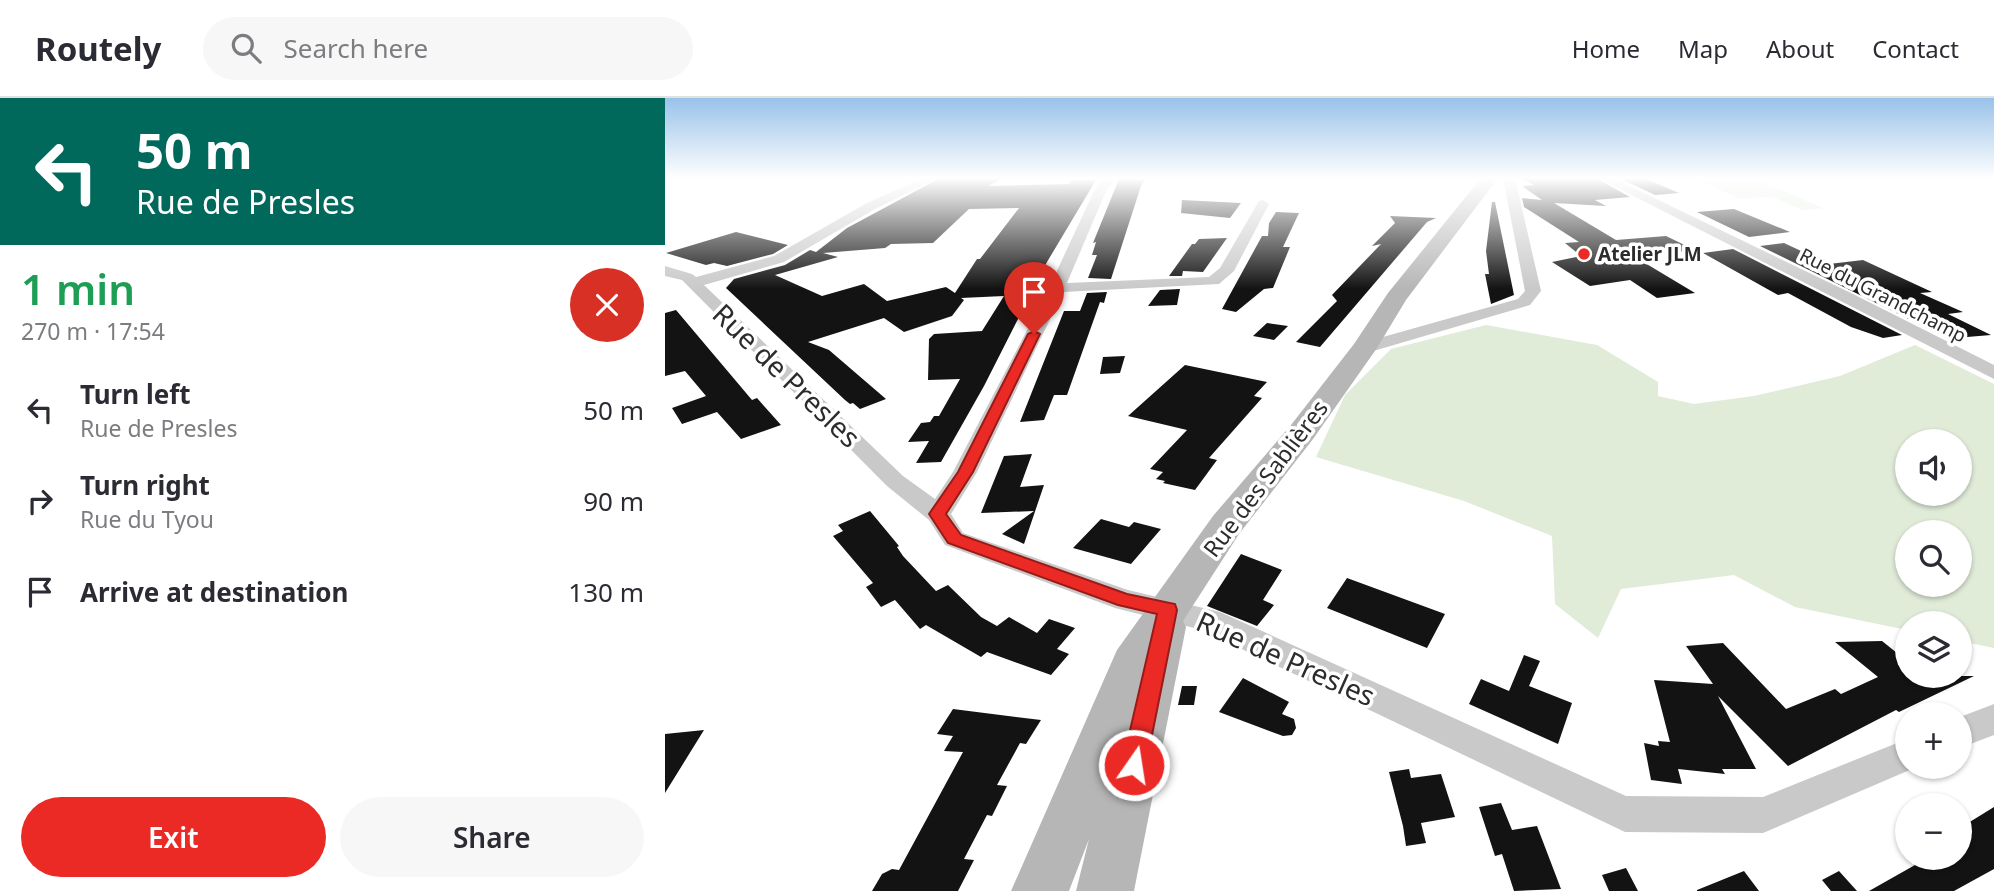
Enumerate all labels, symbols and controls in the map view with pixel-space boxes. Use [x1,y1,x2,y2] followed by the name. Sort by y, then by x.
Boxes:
[203,17,693,80] search box
[35,26,161,71] text: Routely
[227,29,265,67] icon: search
[283,30,428,66] text: Search here
[1572,32,1640,65] text: Home
[1678,32,1728,65] text: Map
[1766,32,1834,65] text: About
[1872,32,1959,65] text: Contact
[136,117,253,183] text: 50 m
[21,126,112,217] icon: left
[136,180,355,223] text: Rue de Presles
[1598,241,1702,267] place label: Atelier JLM
[1795,242,1971,348] street label: Rue du Grandchamp
[1576,246,1592,262] marker: Atelier JLM
[21,260,135,317] text: 1 min
[1004,262,1064,334] pin
[570,268,644,342] button: close
[1015,273,1053,311] icon: arrive
[705,295,869,455] street label: Rue de Presles
[21,315,165,347] text: 270 m · 17:54
[80,376,191,412] text: Turn left
[21,391,59,429] icon: left
[583,392,644,428] text: 50 m
[1195,393,1335,563] street label: Rue des Sablières
[80,412,237,444] text: Rue de Presles
[1895,429,1972,870] map controls
[1895,429,1972,506] button: sound
[80,467,210,503] text: Turn right
[21,482,59,520] icon: right
[583,483,644,519] text: 90 m
[80,503,214,535] text: Rue du Tyou
[1895,520,1972,597] button: search
[21,573,59,611] icon: arrive
[80,574,349,610] text: Arrive at destination
[568,574,644,610] text: 130 m
[1191,602,1381,714] street label: Rue de Presles
[1895,611,1972,688] button: layers
[1895,702,1972,779] button: +
[1097,728,1171,802] position arrow
[1895,793,1972,870] button: −
[21,797,326,877] button: Exit
[340,797,644,877] button: Share

